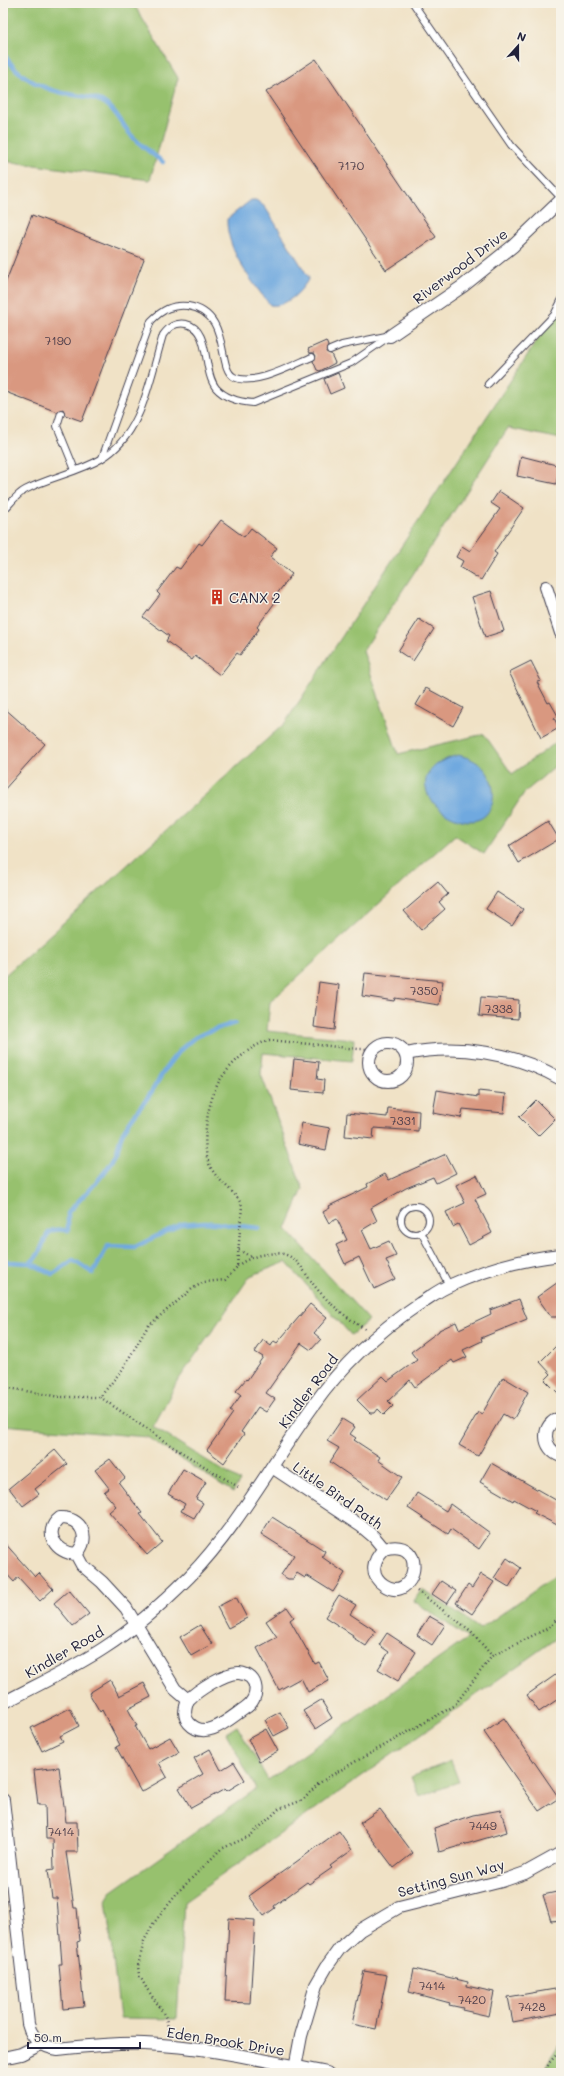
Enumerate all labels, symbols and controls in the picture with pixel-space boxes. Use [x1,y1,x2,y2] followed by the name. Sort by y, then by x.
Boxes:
[498,26,538,66] north arrow
[515,28,528,45] text: N
[338,157,365,173] house number: 7170
[409,224,511,308] street label: Riverwood Drive
[45,332,72,348] house number: 7190
[208,588,226,606] building icon: CANX 2
[229,588,281,607] place label: CANX 2
[410,982,439,998] house number: 7350
[485,1000,513,1016] house number: 7338
[390,1112,416,1128] house number: 7331
[274,1350,342,1432] street label: Kindler Road
[289,1457,387,1533] street label: Little Bird Path
[21,1622,107,1682] street label: Kindler Road
[469,1817,497,1833] house number: 7449
[48,1823,74,1839] house number: 7414
[396,1855,506,1901] street label: Setting Sun Way
[419,1977,445,1993] house number: 7414
[458,1991,486,2007] house number: 7420
[518,1998,546,2014] house number: 7428
[166,2022,286,2060] street label: Eden Brook Drive
[28,2024,140,2050] scale bar
[34,2029,62,2045] text: 50 m

